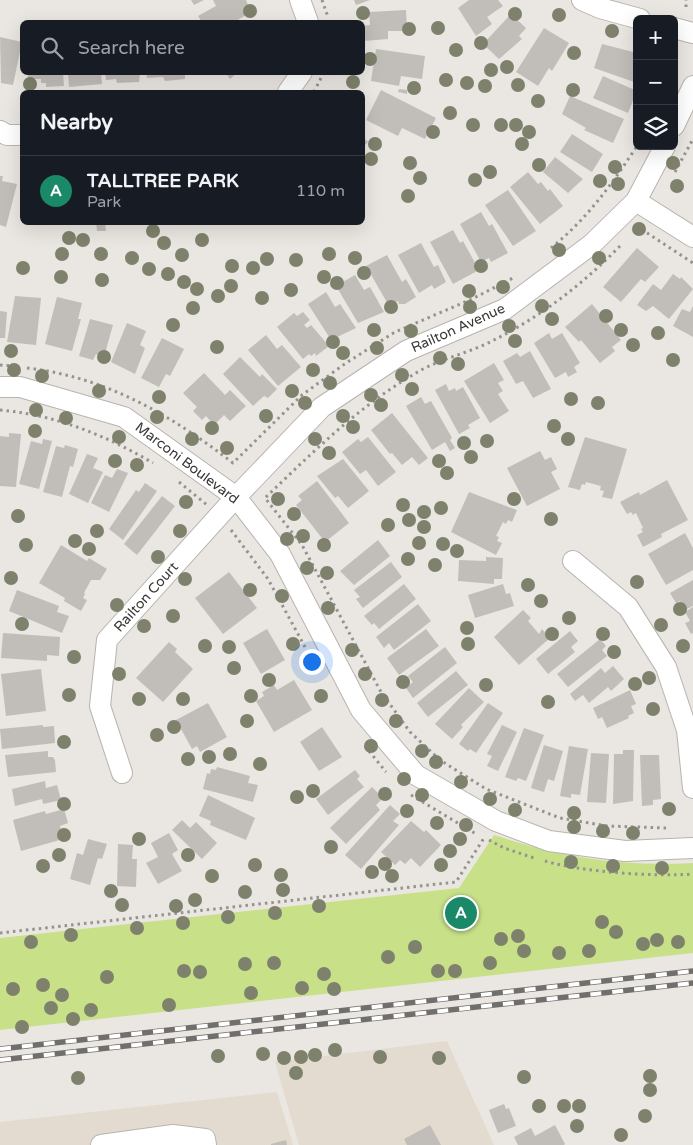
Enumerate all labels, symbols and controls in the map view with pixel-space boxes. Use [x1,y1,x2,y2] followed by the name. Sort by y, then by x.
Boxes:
[633,15,678,150] map controls
[633,15,678,60] button: +
[20,20,365,75] search box
[38,34,66,62] icon: search
[78,37,185,59] text: Search here
[633,60,678,105] button: −
[633,105,678,150] button: layers
[40,110,113,135] text: Nearby
[87,170,239,192] text: TALLTREE PARK
[50,181,62,201] text: A
[296,181,345,201] text: 110 m
[87,192,121,212] text: Park
[408,300,508,356] street label: Railton Avenue
[132,418,242,508] street label: Marconi Boulevard
[110,558,182,635] street label: Railton Court
[299,649,325,675] your location
[445,894,477,932] pin: A

